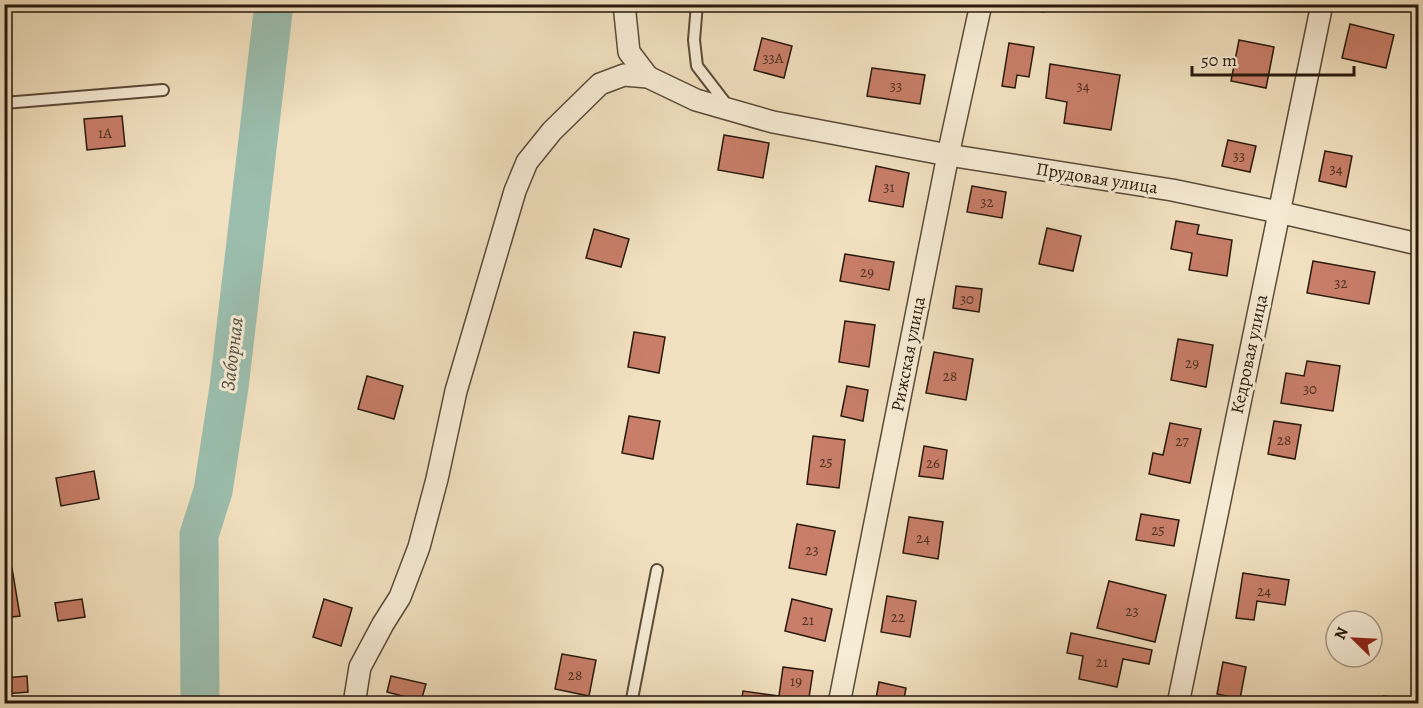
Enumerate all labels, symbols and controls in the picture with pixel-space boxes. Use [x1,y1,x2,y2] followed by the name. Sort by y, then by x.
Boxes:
[1192,39,1354,77] scale bar
[762,48,784,68] house number: 33А
[1201,48,1237,72] text: 50 m
[890,76,902,96] house number: 33
[1076,76,1090,96] house number: 34
[98,123,112,143] house number: 1А
[1233,146,1245,166] house number: 33
[1034,157,1160,200] street label: Прудовая улица
[1329,159,1343,179] house number: 34
[883,177,895,197] house number: 31
[980,192,994,212] house number: 32
[860,262,874,282] house number: 29
[1334,273,1348,293] house number: 32
[960,289,974,309] house number: 30
[1225,291,1274,416] street label: Кедровая улица
[885,294,931,414] street label: Рижская улица
[214,316,250,392] water label: Заборная
[1185,353,1199,373] house number: 29
[943,366,957,386] house number: 28
[1303,379,1317,399] house number: 30
[1277,430,1291,450] house number: 28
[1175,431,1189,451] house number: 27
[819,452,833,472] house number: 25
[926,453,940,473] house number: 26
[1151,520,1165,540] house number: 25
[916,528,930,548] house number: 24
[805,540,819,560] house number: 23
[1257,581,1271,601] house number: 24
[1125,601,1139,621] house number: 23
[891,607,905,627] house number: 22
[1324,609,1384,669] north arrow
[802,610,814,630] house number: 21
[1329,623,1354,643] text: N
[1096,652,1108,672] house number: 21
[568,665,582,685] house number: 28
[790,671,802,691] house number: 19

